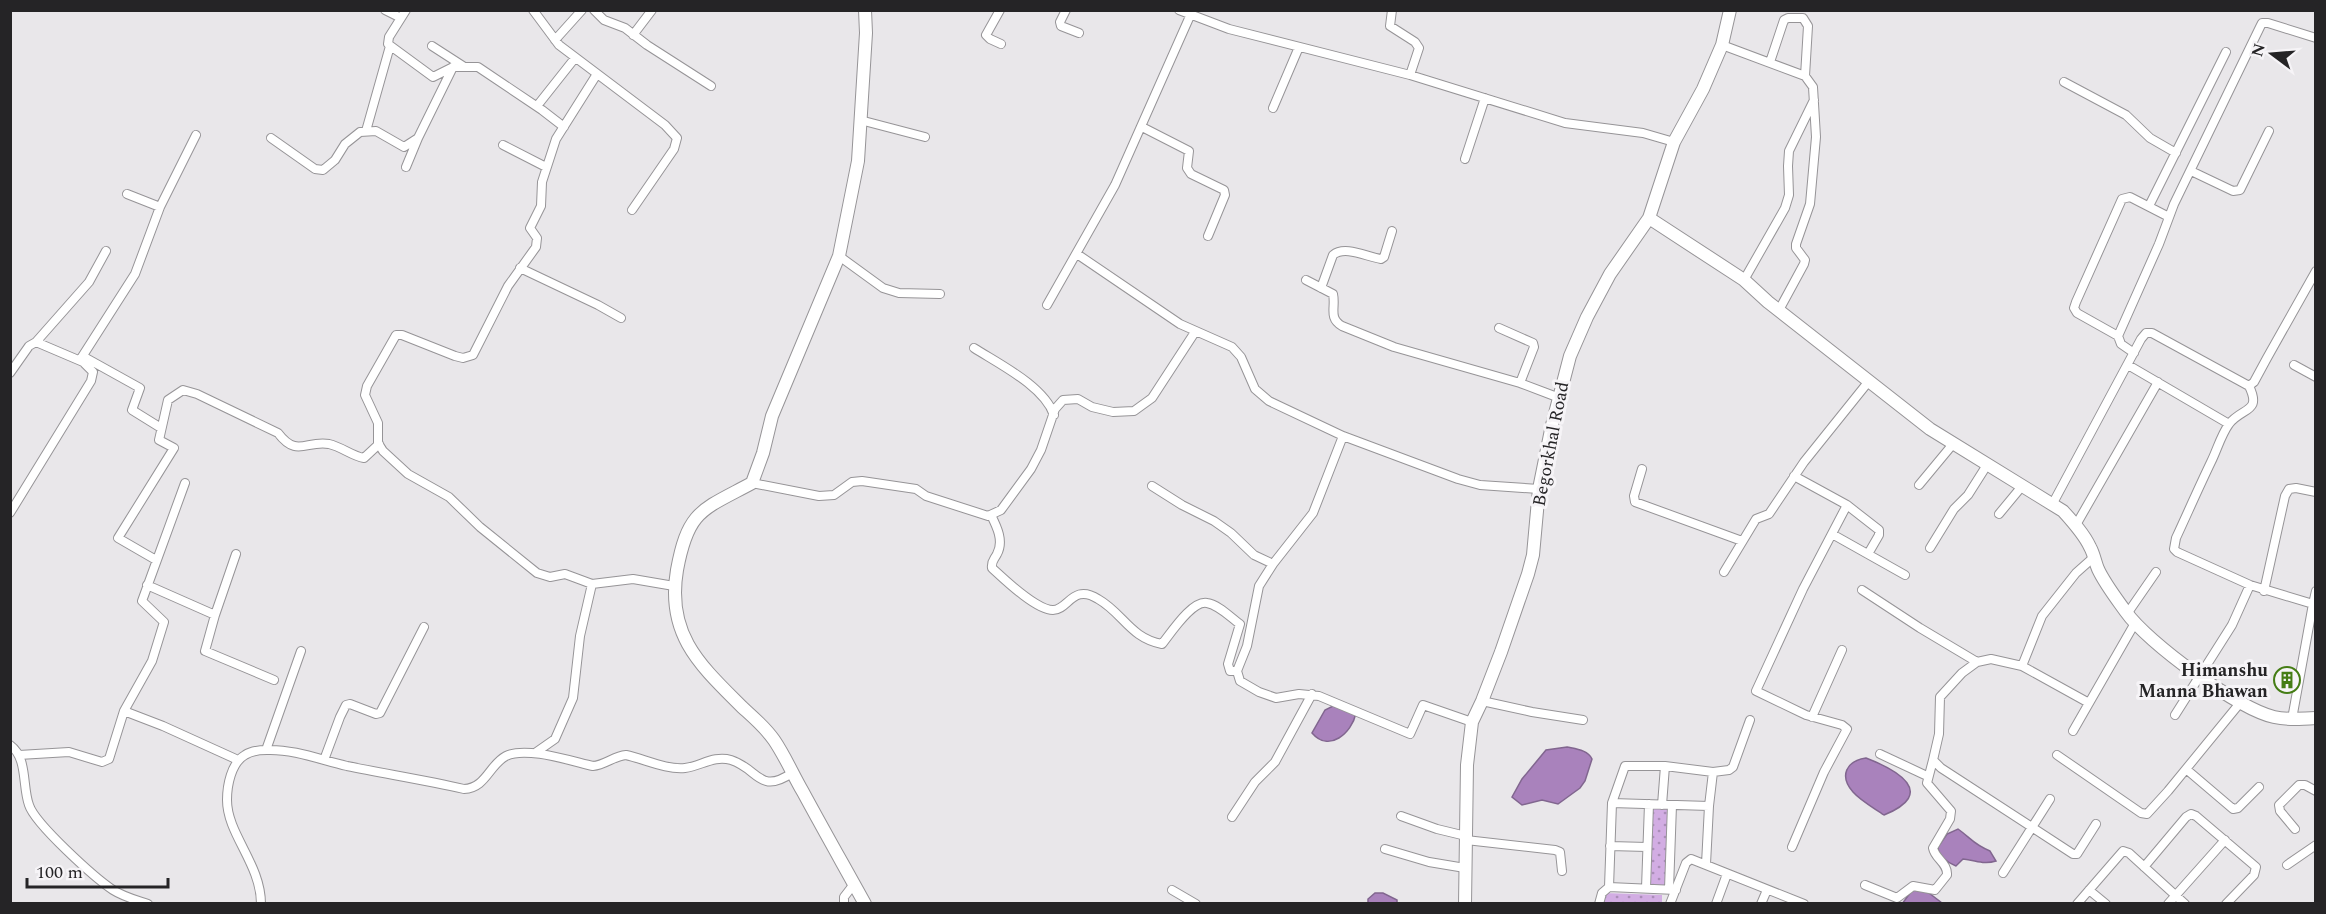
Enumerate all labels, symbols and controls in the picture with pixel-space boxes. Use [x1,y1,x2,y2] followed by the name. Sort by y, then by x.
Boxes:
[2242,24,2302,84] north arrow
[2245,41,2272,60] text: N
[1526,379,1576,509] street label: Begorkhal Road
[2138,657,2268,705] place label: Himanshu Manna Bhawan
[2272,665,2302,695] building icon: Himanshu Manna Bhawan
[27,851,168,889] scale bar
[36,859,83,886] text: 100 m

